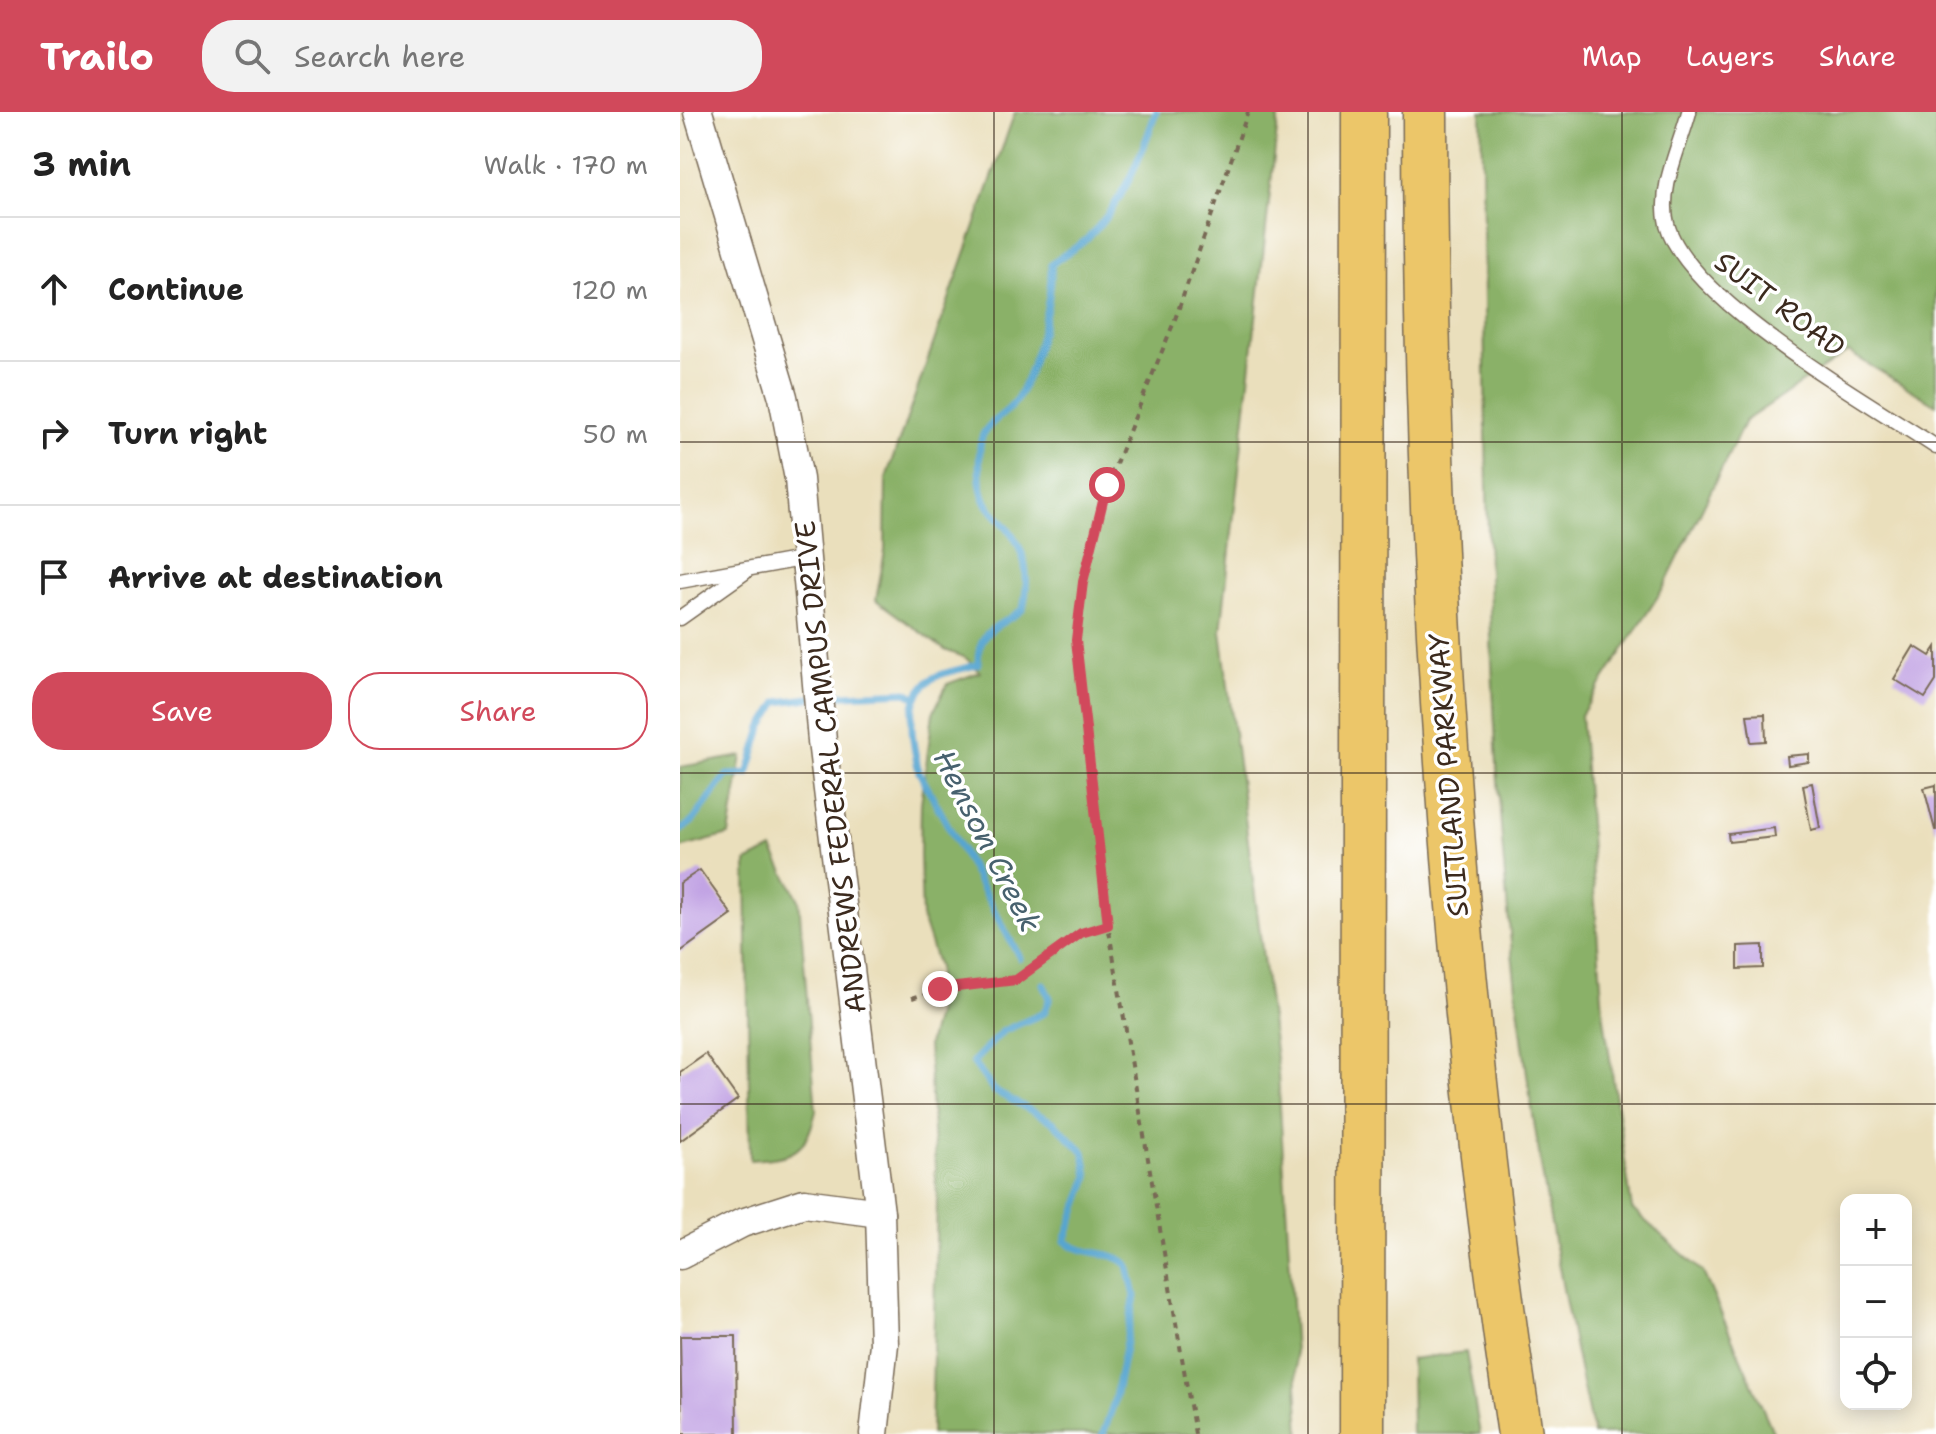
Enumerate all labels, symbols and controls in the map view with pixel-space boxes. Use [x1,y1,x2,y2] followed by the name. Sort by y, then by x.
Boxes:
[202,20,762,92] search box
[40,31,154,82] text: Trailo
[230,34,274,78] icon: search
[294,36,465,77] text: Search here
[1582,37,1642,75] text: Map
[1686,37,1775,75] text: Layers
[1819,37,1896,75] text: Share
[32,141,131,187] text: 3 min
[484,147,648,182] text: Walk · 170 m
[1707,242,1853,366] street label: SUIT ROAD
[32,267,76,311] icon: ahead
[108,269,244,310] text: Continue
[572,272,648,307] text: 120 m
[32,411,76,455] icon: right
[108,413,267,454] text: Turn right
[583,416,648,451] text: 50 m
[1089,467,1125,503] route start
[785,519,875,1015] street label: ANDREWS FEDERAL CAMPUS DRIVE
[32,555,76,599] icon: arrive
[108,557,443,598] text: Arrive at destination
[1419,632,1477,918] street label: SUITLAND PARKWAY
[32,672,332,750] button: Save
[348,672,648,750] button: Share
[924,742,1051,939] water label: Henson Creek
[922,971,958,1007] route end
[1840,1194,1912,1410] map controls
[1840,1194,1912,1266] button: +
[1840,1266,1912,1338] button: −
[1840,1338,1912,1410] button: locate

